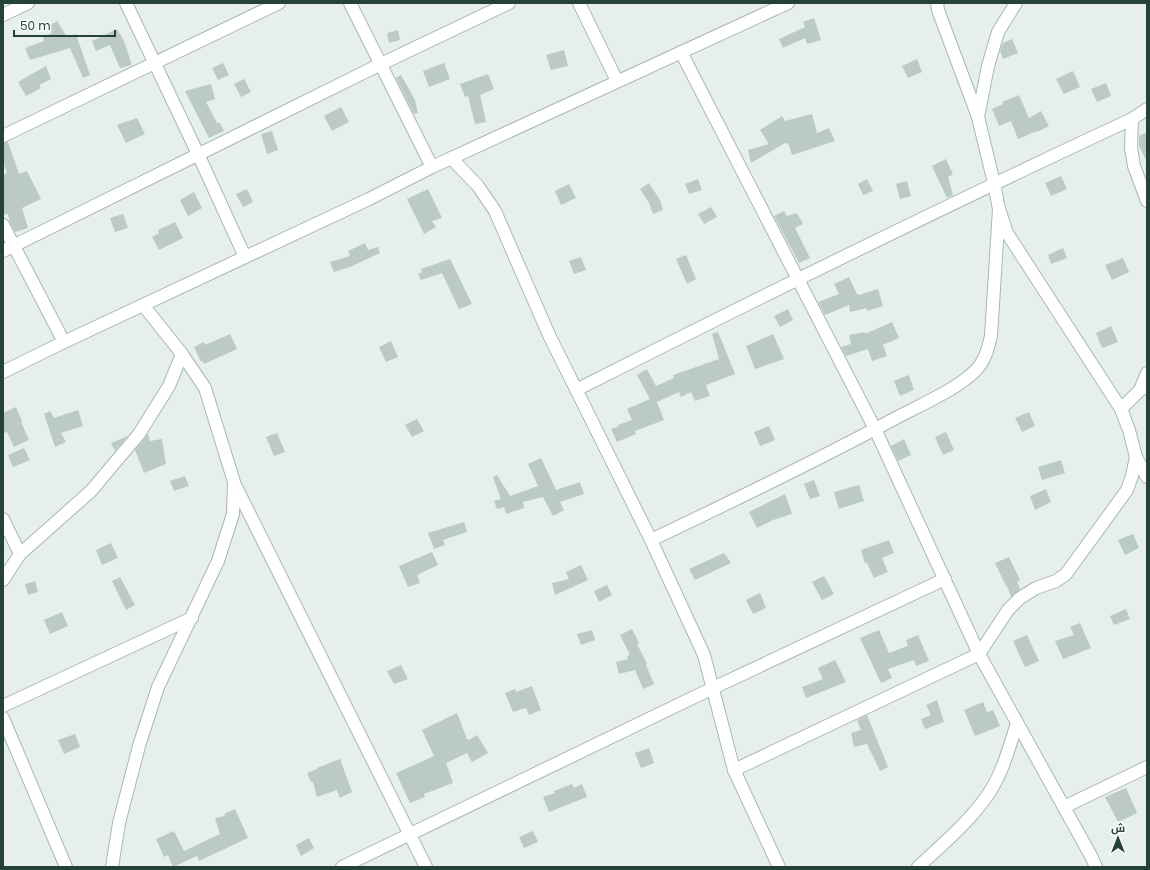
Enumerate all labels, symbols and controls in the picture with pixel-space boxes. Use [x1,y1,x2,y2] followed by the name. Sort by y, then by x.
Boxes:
[14,12,115,38] scale bar
[20,17,51,34] text: 50 m
[1098,818,1138,858] north arrow
[1111,820,1125,836] text: ش

